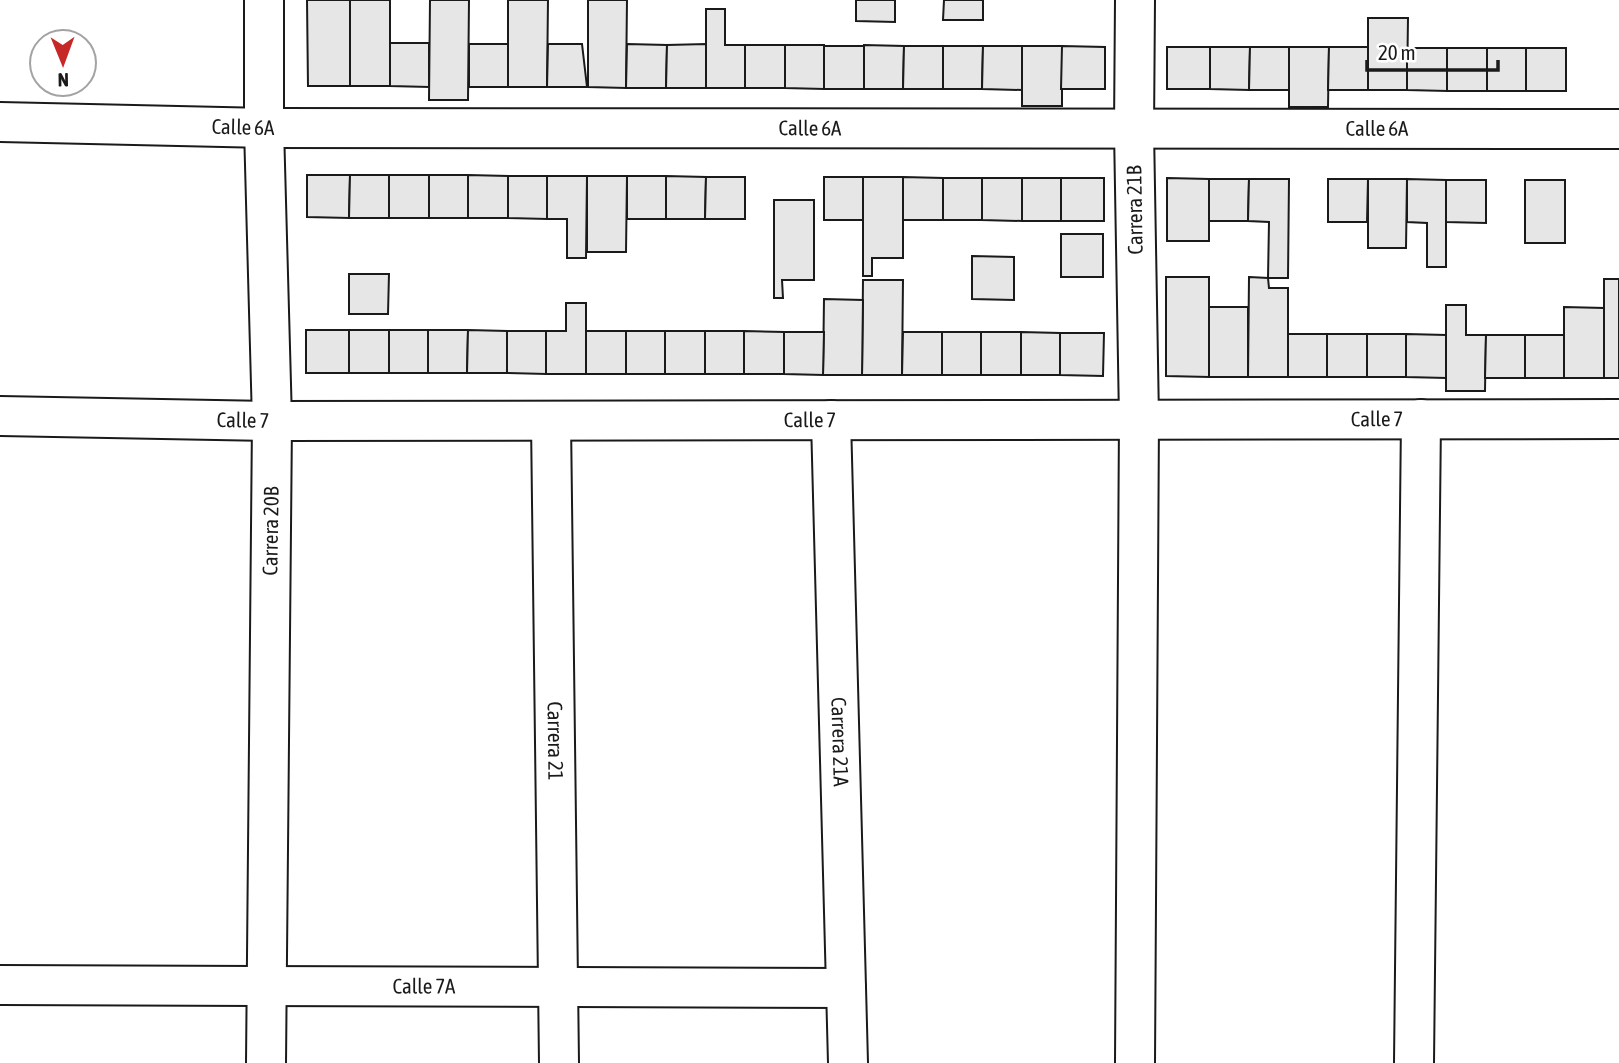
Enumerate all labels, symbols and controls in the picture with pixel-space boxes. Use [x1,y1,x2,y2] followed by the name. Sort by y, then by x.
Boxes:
[28,28,98,98] north arrow
[1367,28,1498,72] scale bar
[1378,40,1416,64] text: 20 m
[57,69,69,91] text: N
[211,114,275,139] street label: Calle 6A
[779,115,842,139] street label: Calle 6A
[1346,116,1409,140] street label: Calle 6A
[1121,165,1147,255] street label: Carrera 21B
[1351,406,1403,430] street label: Calle 7
[217,407,269,432] street label: Calle 7
[784,407,836,431] street label: Calle 7
[257,486,283,576] street label: Carrera 20B
[827,697,854,788] street label: Carrera 21A
[543,701,568,781] street label: Carrera 21
[393,973,456,998] street label: Calle 7A

